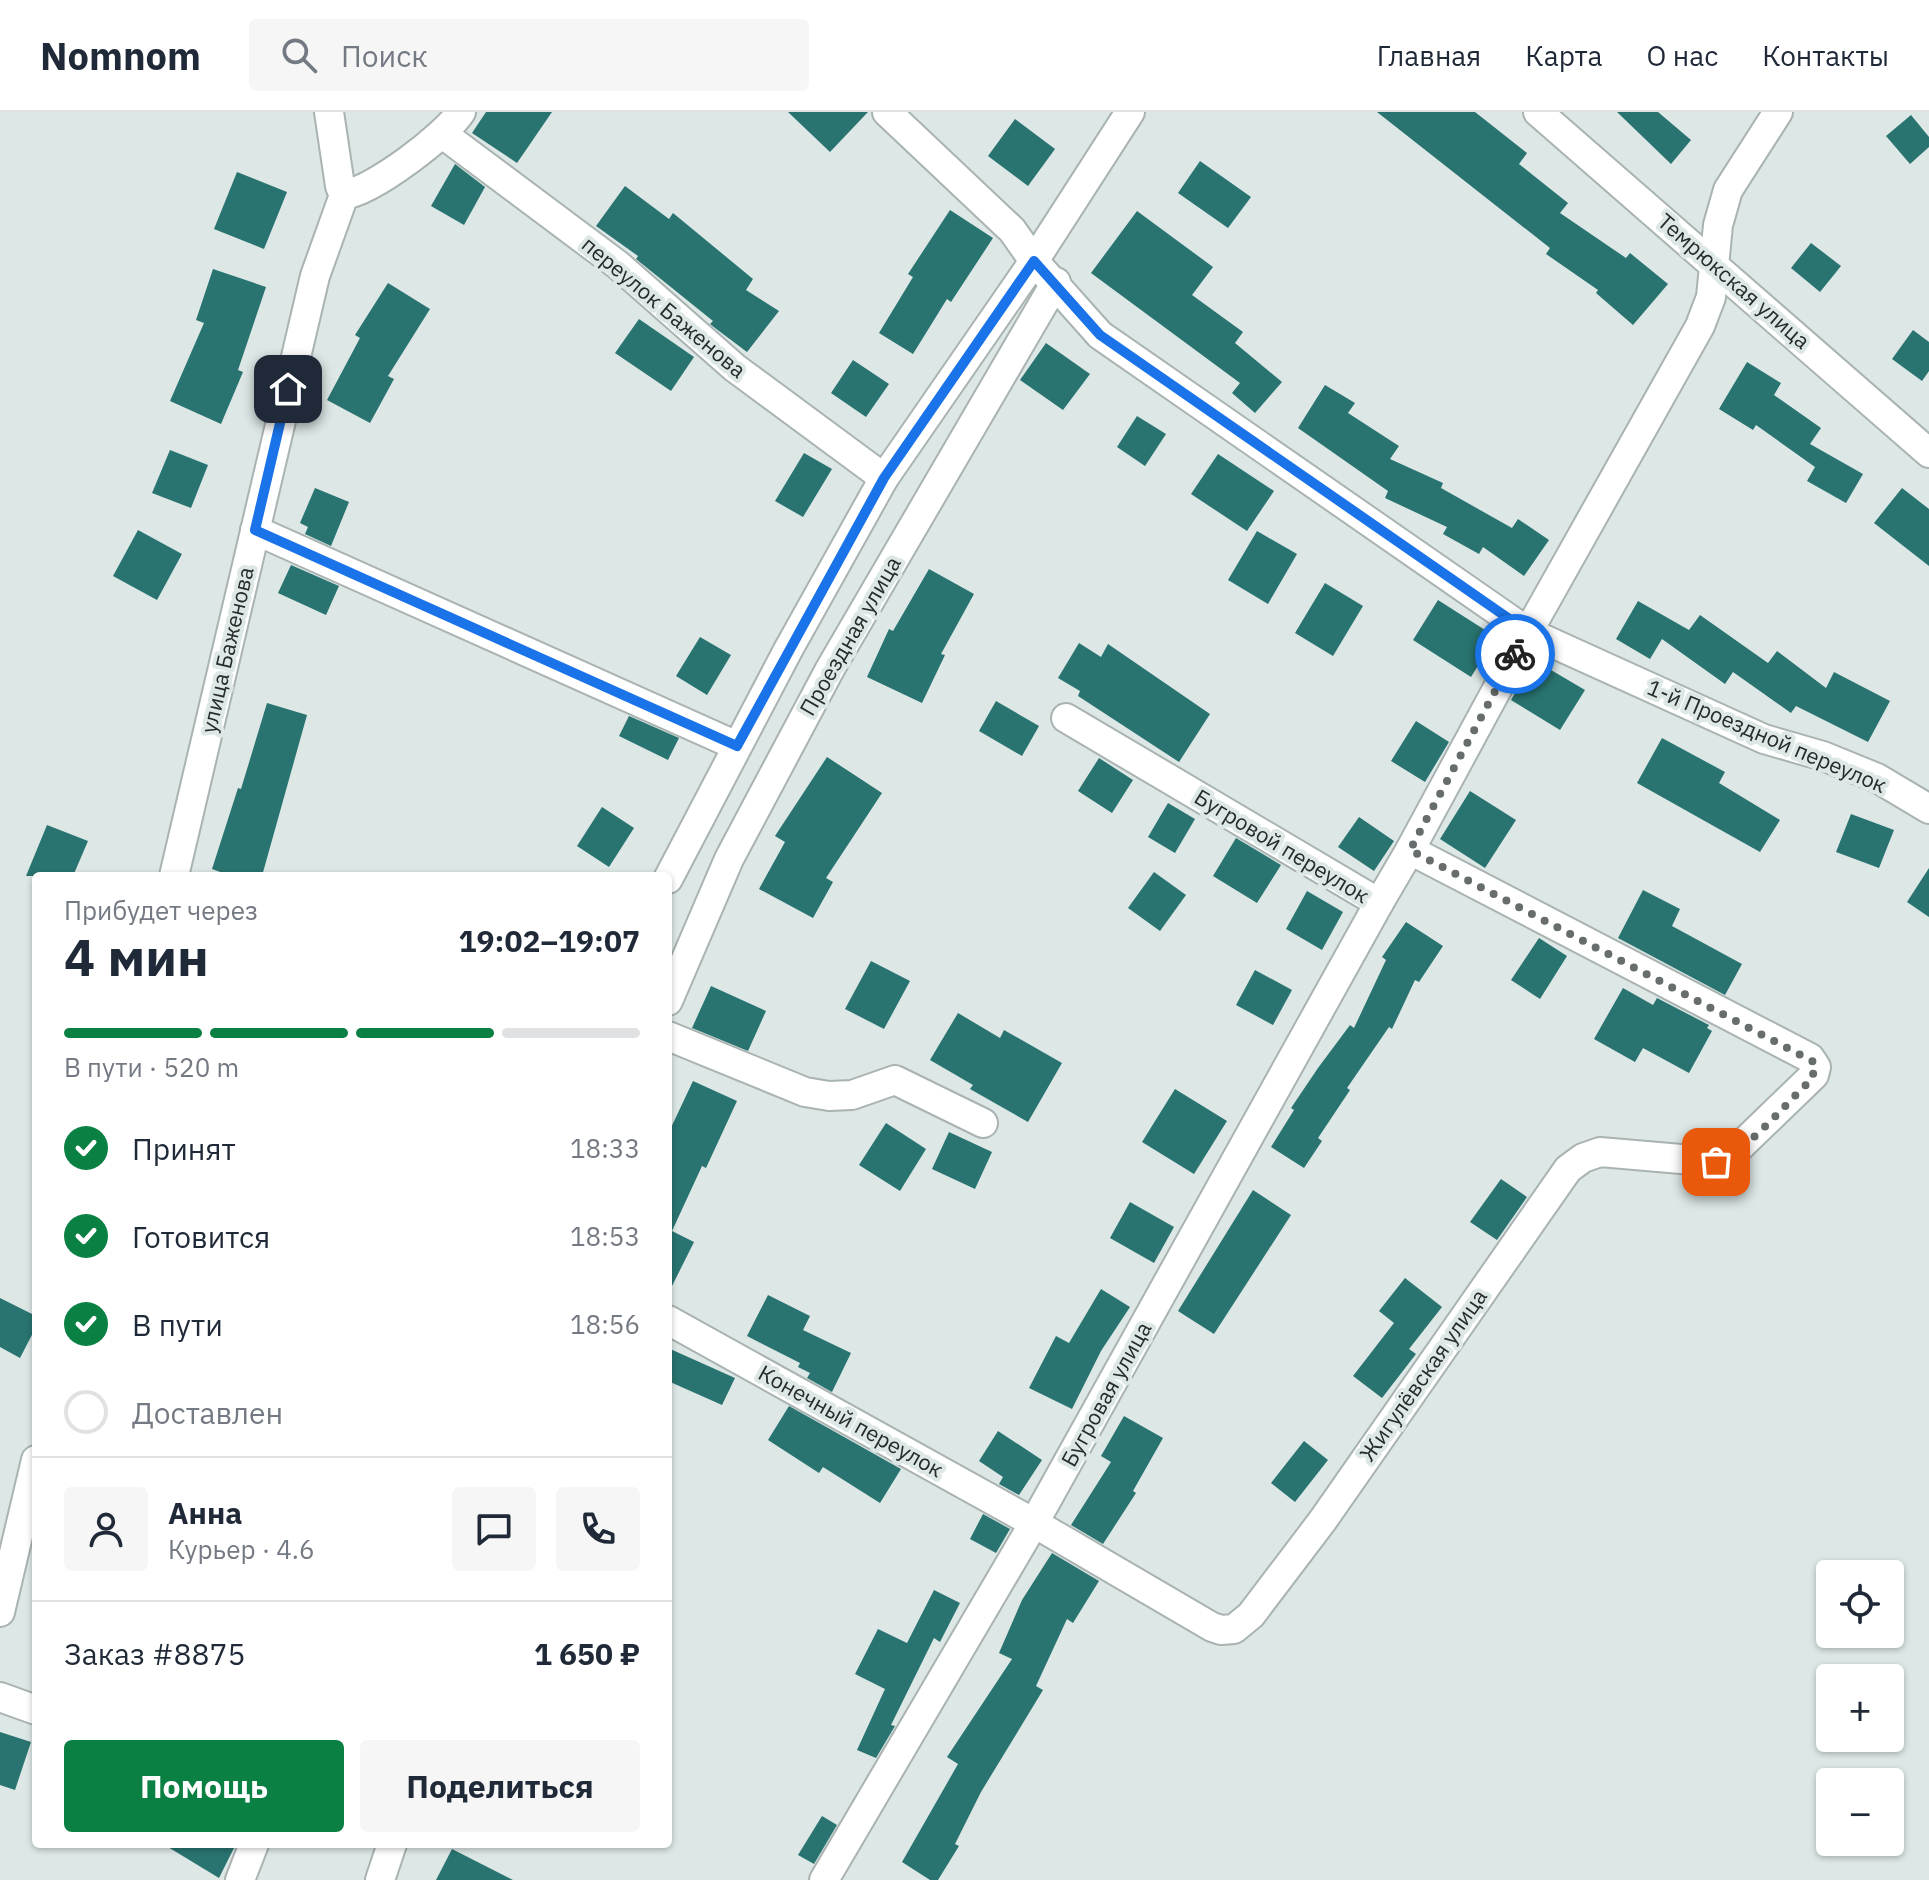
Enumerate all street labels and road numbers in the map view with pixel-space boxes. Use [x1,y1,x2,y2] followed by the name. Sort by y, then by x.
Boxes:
[1652,206,1817,355] street label: Темрюкская улица
[576,229,753,384] street label: переулок Баженова
[792,551,907,721] street label: Проездная улица
[193,564,260,736] street label: улица Баженова
[1643,672,1891,799] street label: 1-й Проездной переулок
[1189,782,1375,909] street label: Бугровой переулок
[1352,1283,1493,1467] street label: Жигулёвская улица
[1054,1316,1157,1471] street label: Бугровая улица
[754,1358,949,1483] street label: Конечный переулок

